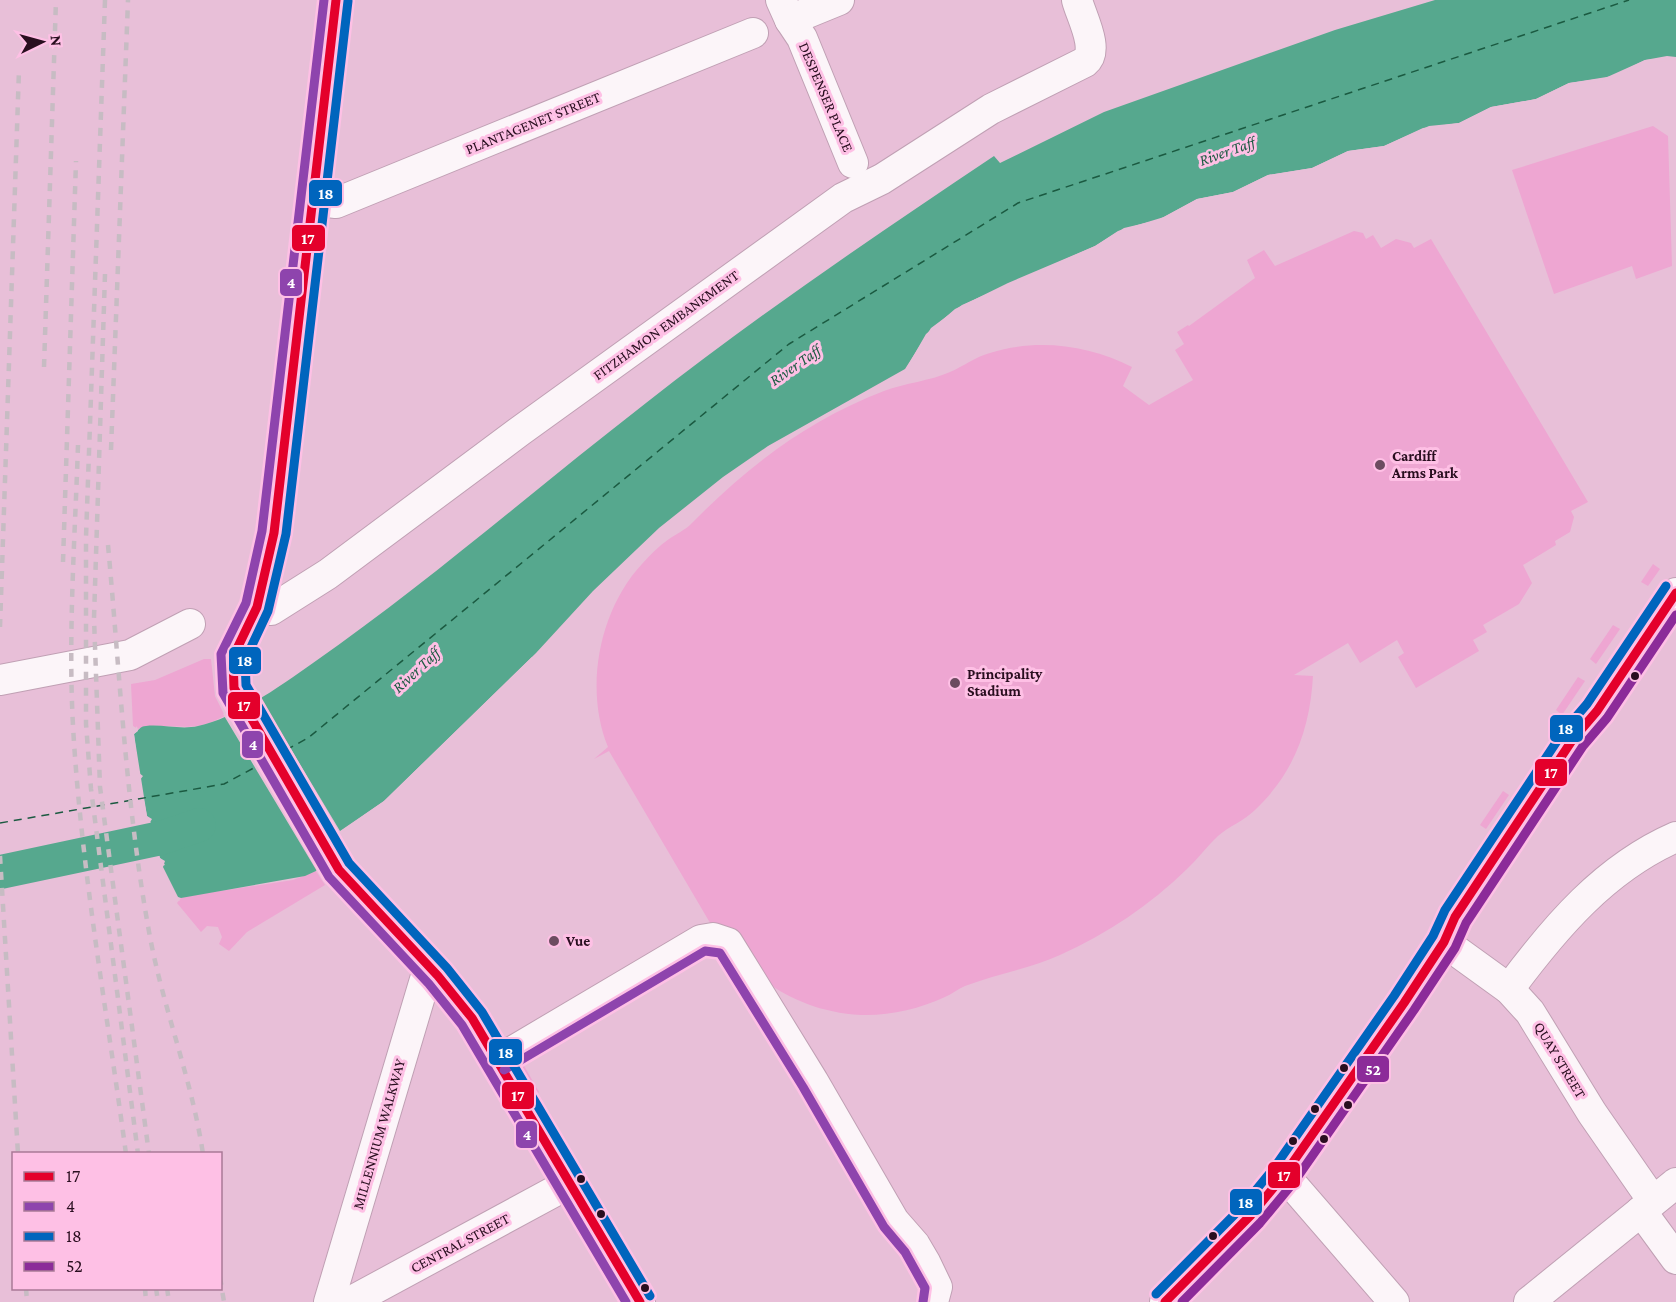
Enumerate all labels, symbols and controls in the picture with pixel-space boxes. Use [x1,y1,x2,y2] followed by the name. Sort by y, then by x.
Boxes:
[12,12,72,72] north arrow
[48,35,65,47] text: N
[796,40,856,154] street label: DESPENSER PLACE
[463,89,603,157] street label: PLANTAGENET STREET
[1197,132,1260,170] water label: River Taff
[308,179,343,207] line badge: 18
[318,185,334,202] text: 18
[291,224,326,252] line badge: 17
[301,230,315,247] text: 17
[590,267,742,383] street label: FITZHAMON EMBANKMENT
[279,268,303,297] line badge: 4
[287,274,296,291] text: 4
[766,340,827,389] water label: River Taff
[1391,448,1459,481] place label: Cardiff Arms Park
[1373,458,1387,472] marker: Cardiff Arms Park
[389,642,446,697] water label: River Taff
[228,646,262,675] line badge: 18
[237,652,253,669] text: 18
[967,666,1043,699] place label: Principality Stadium
[1629,670,1641,682] unlabelled marker
[948,676,962,690] marker: Principality Stadium
[227,691,261,720] line badge: 17
[237,697,251,714] text: 17
[1549,714,1584,743] line badge: 18
[1558,720,1574,737] text: 18
[241,730,264,759] line badge: 4
[249,736,258,753] text: 4
[1534,758,1568,787] line badge: 17
[1544,764,1558,781] text: 17
[565,933,590,949] place label: Vue
[547,934,561,948] marker: Vue
[1531,1019,1589,1101] street label: QUAY STREET
[488,1038,523,1066] line badge: 18
[498,1044,514,1061] text: 18
[1356,1055,1390,1083] line badge: 52
[350,1057,408,1211] street label: MILLENNIUM WALKWAY
[1365,1061,1381,1078] text: 52
[1338,1062,1350,1074] unlabelled marker
[501,1081,535,1110] line badge: 17
[511,1087,525,1104] text: 17
[1342,1099,1354,1111] unlabelled marker
[1309,1103,1321,1115] unlabelled marker
[515,1120,538,1149] line badge: 4
[523,1126,532,1143] text: 4
[1318,1133,1330,1145] unlabelled marker
[1287,1135,1299,1147] unlabelled marker
[12,1152,222,1290] legend
[1267,1161,1301,1189] line badge: 17
[66,1166,80,1186] text: 17
[1277,1167,1291,1184] text: 17
[575,1173,587,1185] unlabelled marker
[1229,1188,1263,1216] line badge: 18
[1238,1194,1254,1211] text: 18
[66,1196,75,1216] text: 4
[595,1208,607,1220] unlabelled marker
[408,1210,512,1276] street label: CENTRAL STREET
[66,1226,82,1246] text: 18
[1207,1230,1219,1242] unlabelled marker
[66,1256,83,1276] text: 52
[639,1282,651,1294] unlabelled marker

